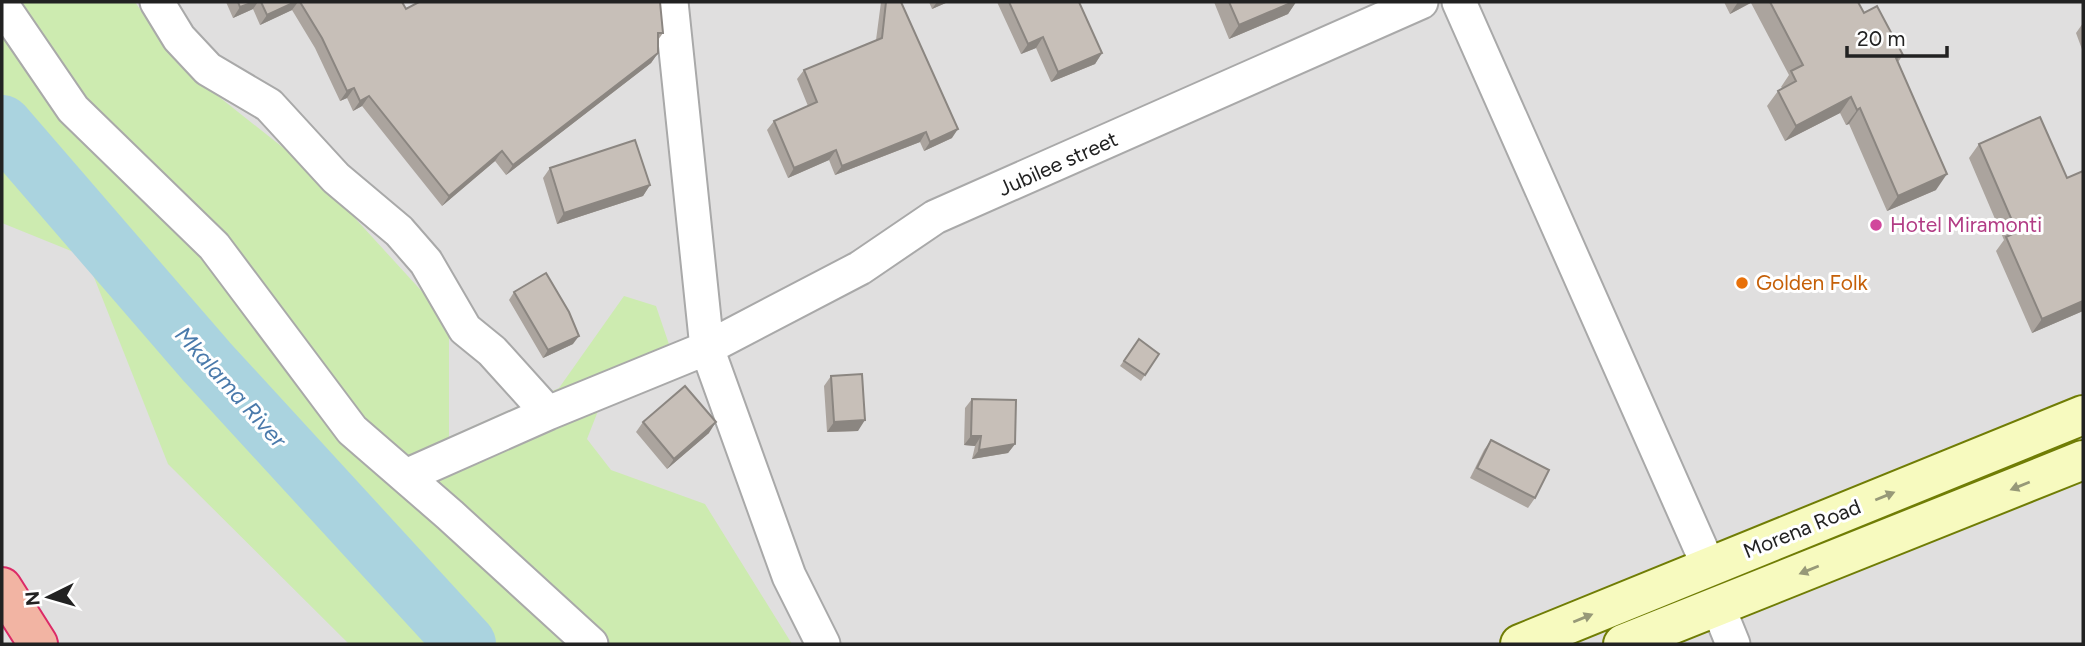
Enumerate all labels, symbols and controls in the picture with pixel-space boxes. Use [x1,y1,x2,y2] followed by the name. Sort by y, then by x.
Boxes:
[1847,14,1947,58] scale bar
[1857,26,1905,51] text: 20 m
[994,126,1121,201] street label: Jubilee street
[1890,212,2042,237] place label: Hotel Miramonti
[1868,217,1884,233] marker: Hotel Miramonti
[1756,270,1869,295] place label: Golden Folk
[1734,275,1750,291] marker: Golden Folk
[169,321,293,454] water label: Mkalama River
[2009,480,2030,491] one-way arrow
[1875,490,1896,501] one-way arrow
[1739,494,1864,563] street label: Morena Road
[14,562,84,632] north arrow
[1798,565,1819,576] one-way arrow
[20,590,45,607] text: N
[1573,613,1594,624] one-way arrow

